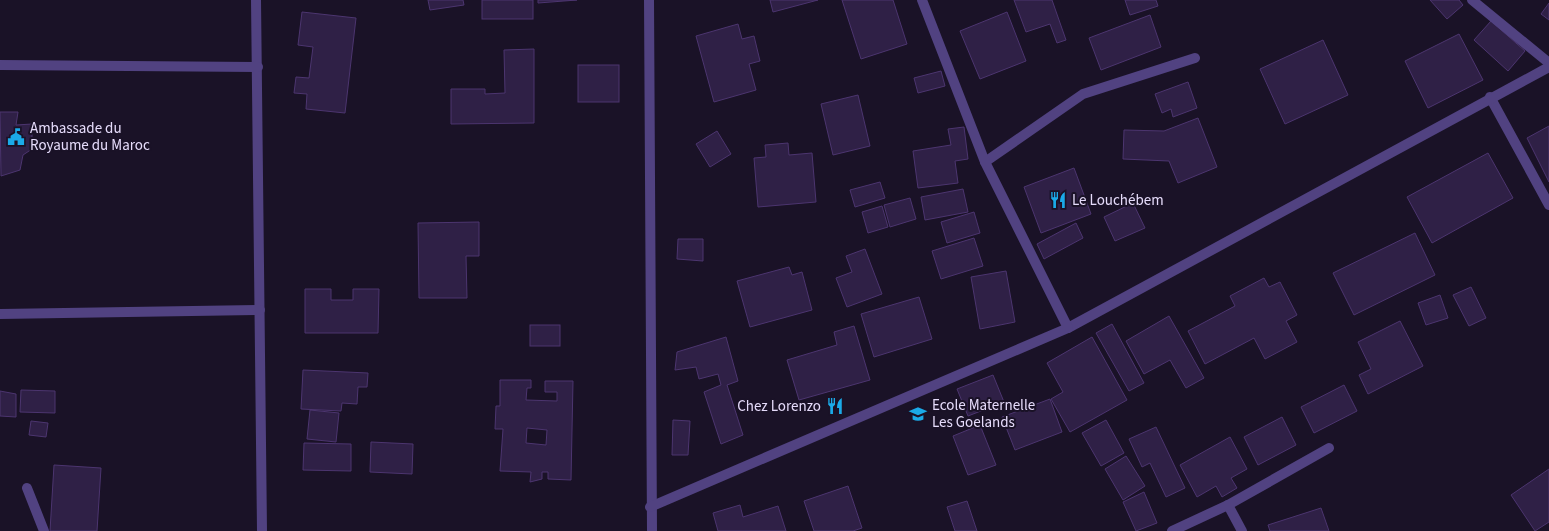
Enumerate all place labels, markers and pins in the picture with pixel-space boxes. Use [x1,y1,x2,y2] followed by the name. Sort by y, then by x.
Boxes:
[30,118,150,156] place label: Ambassade du Royaume du Maroc
[6,127,26,147] public building icon: Ambassade du Royaume du Maroc
[1048,190,1068,210] restaurant icon: Le Louchébem
[1072,190,1164,211] place label: Le Louchébem
[932,395,1035,433] place label: Ecole Maternelle Les Goelands
[737,396,821,417] place label: Chez Lorenzo
[825,396,845,416] restaurant icon: Chez Lorenzo
[908,404,928,424] school or university icon: Ecole Maternelle Les Goelands

